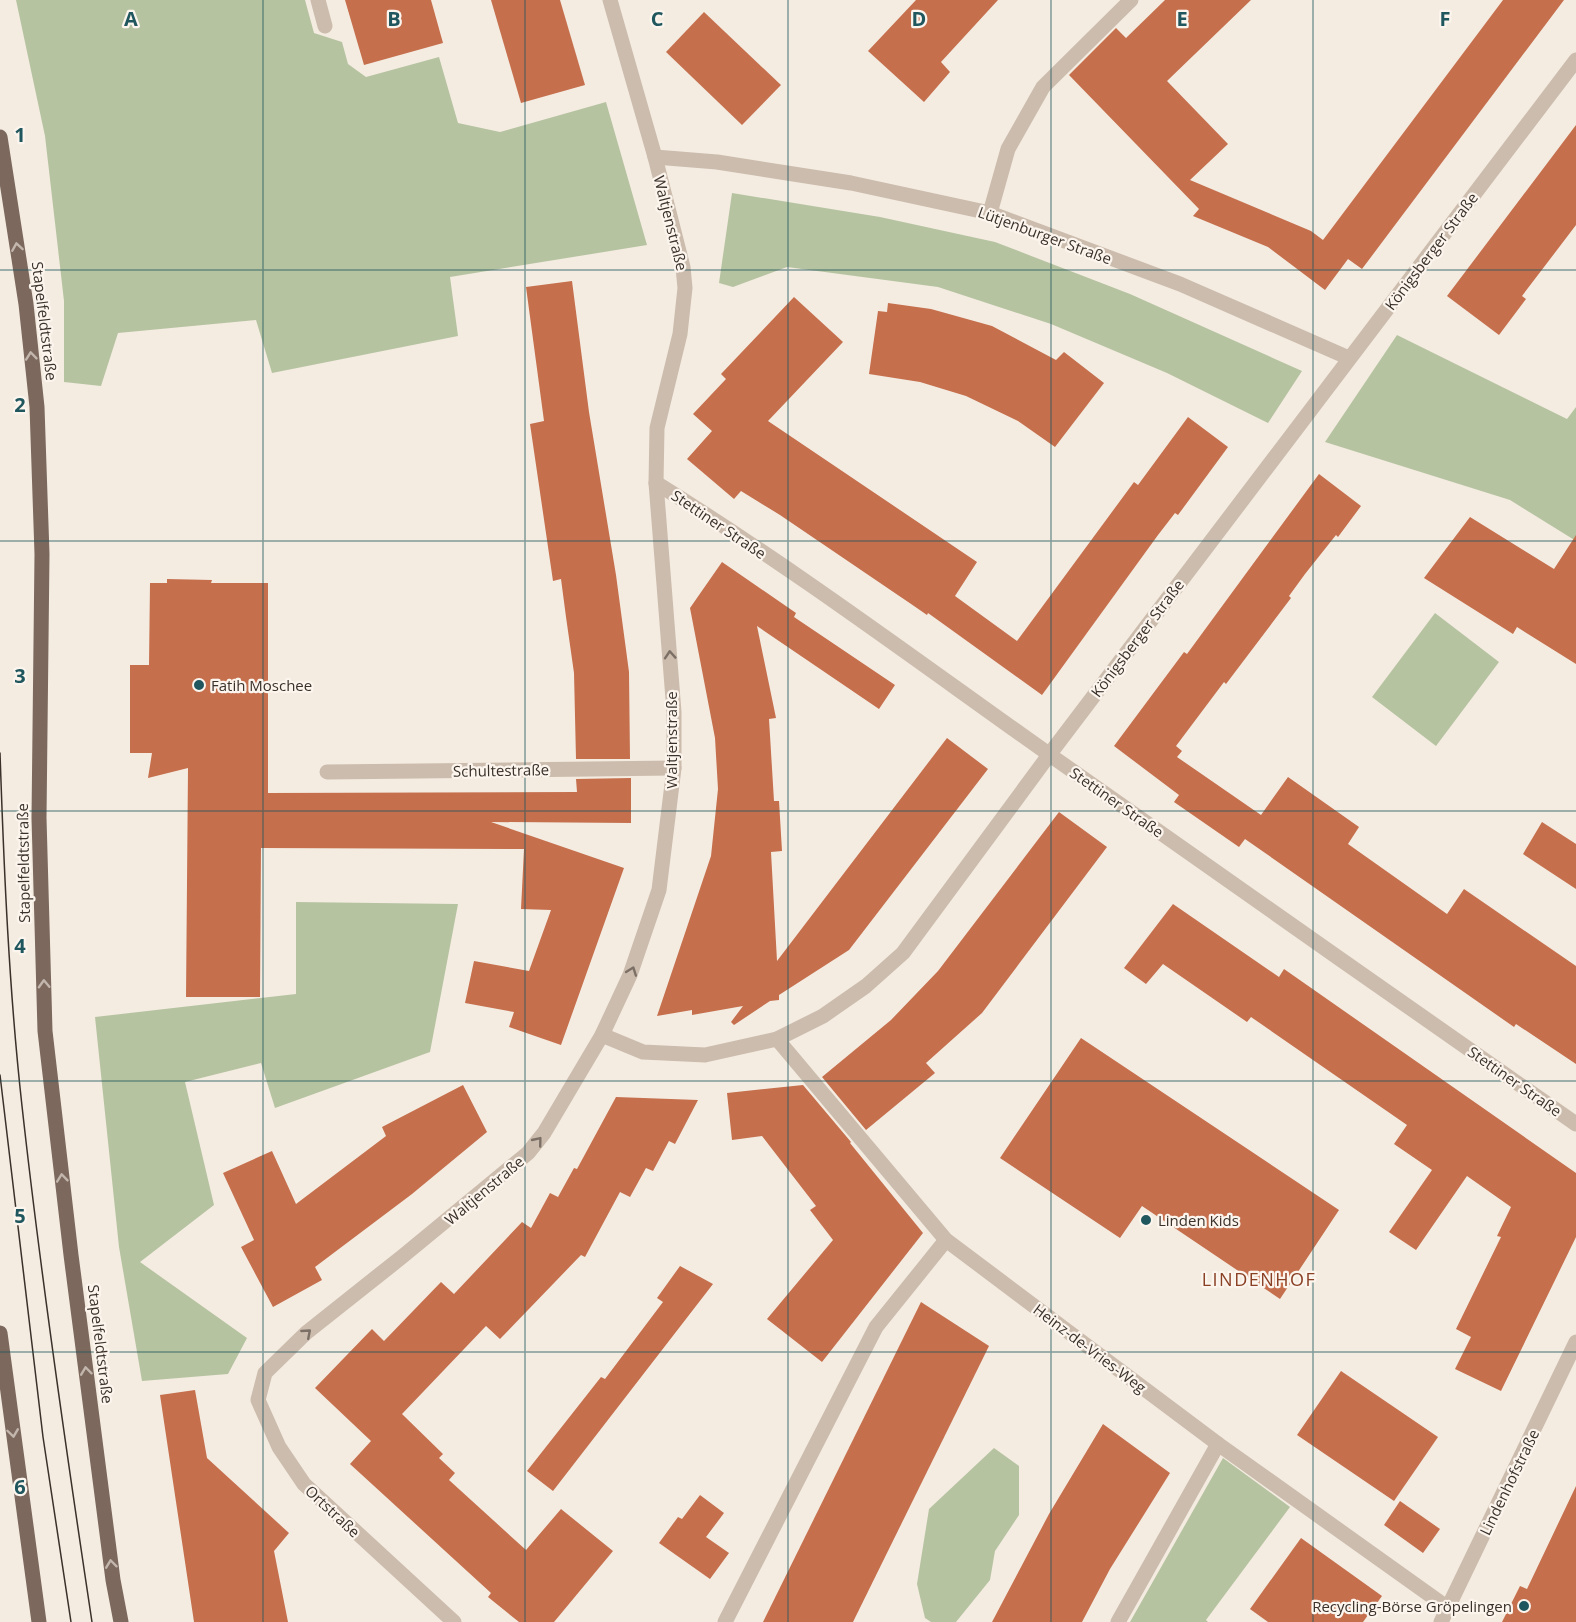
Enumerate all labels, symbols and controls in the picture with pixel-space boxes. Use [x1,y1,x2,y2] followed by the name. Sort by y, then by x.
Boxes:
[124,5,138,32] text: A
[387,5,401,32] text: B
[651,5,664,32] text: C
[912,5,926,32] text: D
[1176,5,1188,32] text: E
[1440,5,1450,32] text: F
[14,121,26,148] text: 1
[650,173,692,273] street label: Waltjenstraße
[1380,188,1482,314] street label: Königsberger Straße
[975,202,1115,268] street label: Lütjenburger Straße
[11,242,24,252] one-way arrow
[28,260,62,382] street label: Stapelfeldtstraße
[26,351,38,360] one-way arrow
[14,391,26,418] text: 2
[668,485,770,563] street label: Stettiner Straße
[1086,575,1188,701] street label: Königsberger Straße
[663,651,676,660] one-way arrow
[14,662,26,689] text: 3
[211,675,312,695] place label: Fatih Moschee
[192,678,206,692] marker: Fatih Moschee
[661,691,681,789] street label: Waltjenstraße
[453,759,549,781] street label: Schultestraße
[1066,762,1168,842] street label: Stettiner Straße
[12,803,34,923] street label: Stapelfeldtstraße
[14,932,26,959] text: 4
[624,966,637,976] one-way arrow
[37,979,50,988] one-way arrow
[1464,1041,1566,1121] street label: Stettiner Straße
[530,1137,541,1148] one-way arrow
[440,1151,528,1229] street label: Waltjenstraße
[56,1173,69,1182] one-way arrow
[14,1202,26,1229] text: 5
[1158,1210,1239,1230] place label: Linden Kids
[1139,1213,1153,1227] marker: Linden Kids
[1202,1267,1316,1291] district label: LINDENHOF
[84,1283,118,1405] street label: Stapelfeldtstraße
[1029,1299,1151,1397] street label: Heinz-de-Vries-Weg
[300,1329,311,1340] one-way arrow
[80,1366,93,1376] one-way arrow
[1475,1426,1543,1538] street label: Lindenhofstraße
[7,1428,19,1437] one-way arrow
[14,1473,26,1500] text: 6
[301,1481,365,1541] street label: Ortstraße
[106,1560,118,1569] one-way arrow
[1312,1596,1512,1616] place label: Recycling-Börse Gröpelingen
[1517,1599,1531,1613] marker: Recycling-Börse Gröpelingen

